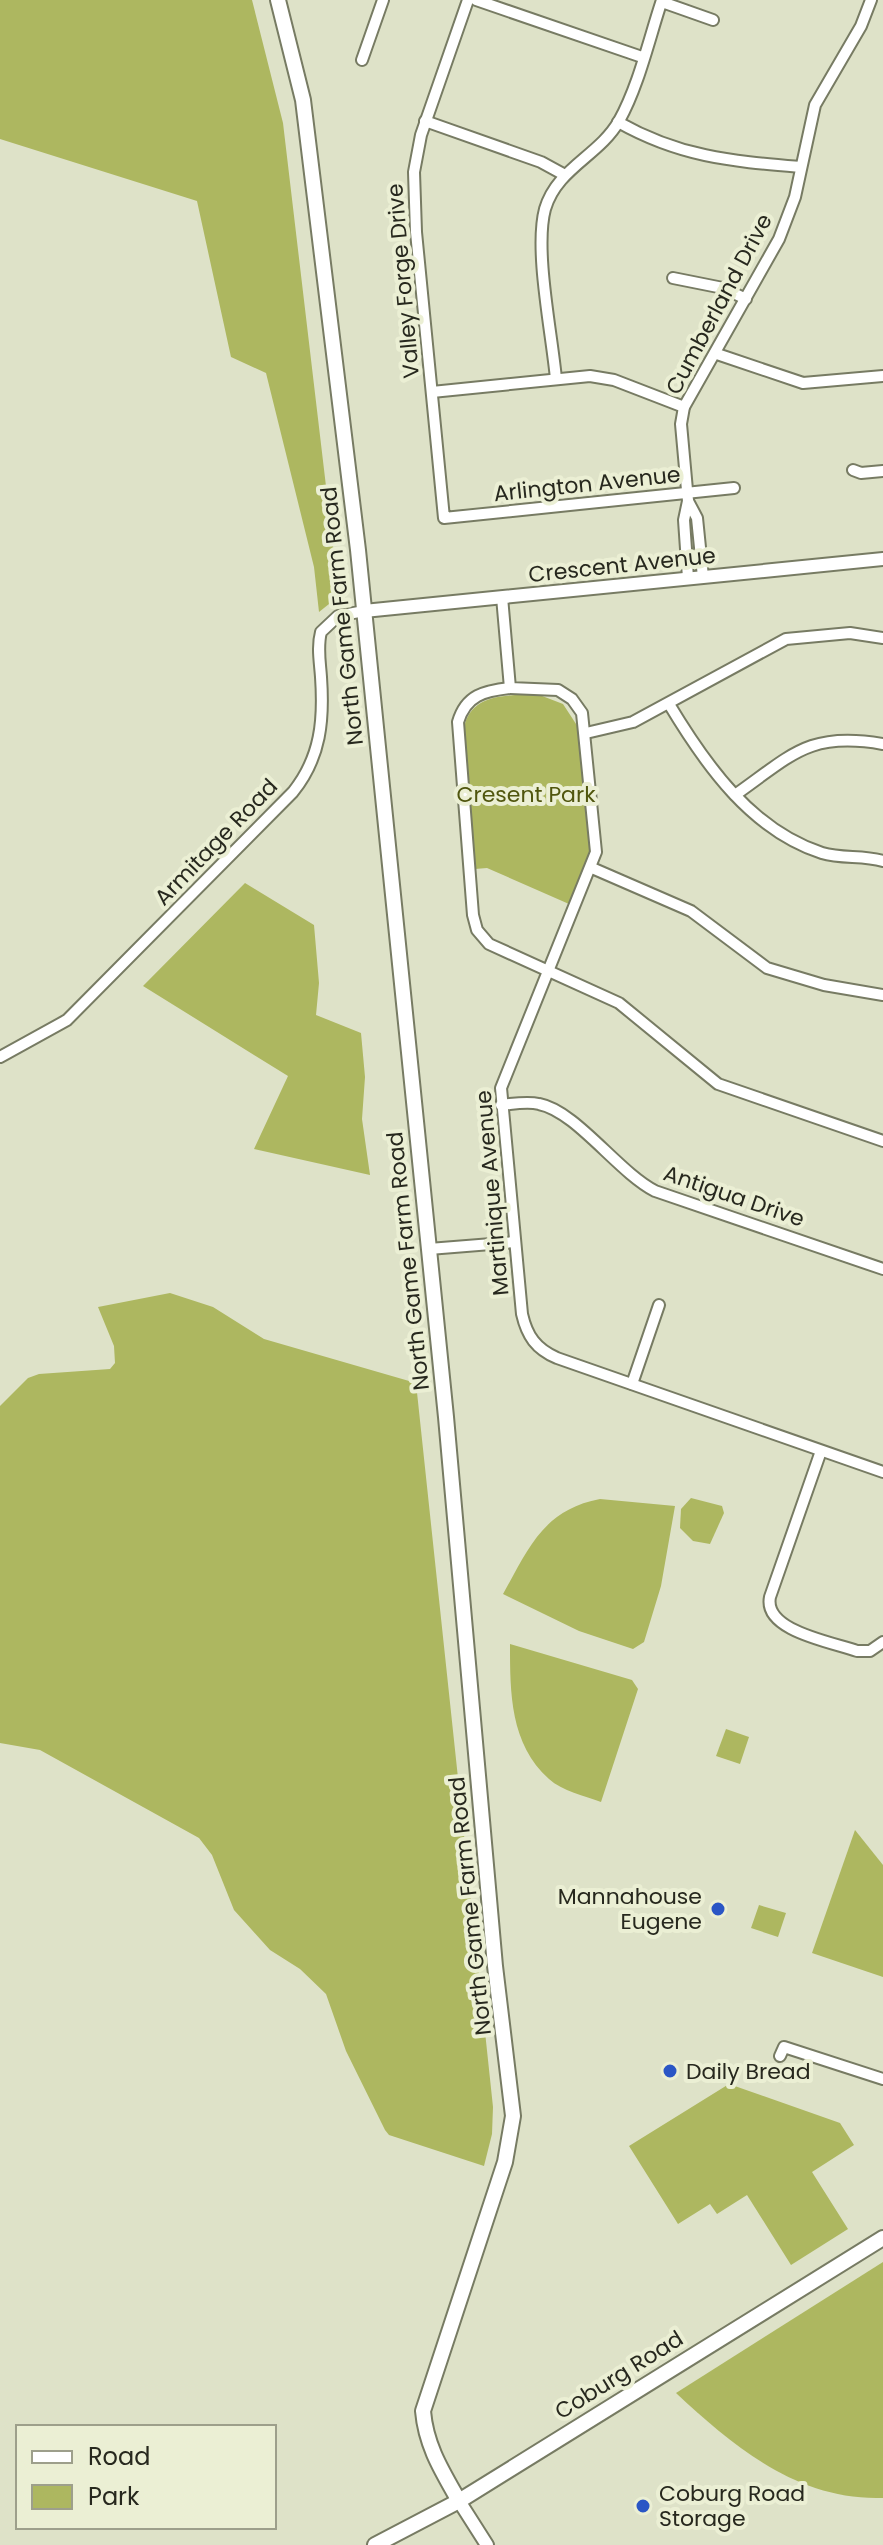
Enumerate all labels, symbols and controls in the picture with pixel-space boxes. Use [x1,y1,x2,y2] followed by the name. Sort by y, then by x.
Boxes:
[379,182,427,380] street label: Valley Forge Drive
[658,208,780,400] street label: Cumberland Drive
[492,459,682,509] street label: Arlington Avenue
[313,485,371,747] street label: North Game Farm Road
[527,540,717,590] street label: Crescent Avenue
[147,772,285,912] street label: Armitage Road
[456,779,596,810] park label: Cresent Park
[468,1089,516,1297] street label: Martinique Avenue
[379,1130,437,1392] street label: North Game Farm Road
[659,1157,809,1235] street label: Antigua Drive
[441,1775,499,2037] street label: North Game Farm Road
[558,1881,702,1937] place label: Mannahouse Eugene
[709,1900,727,1918] marker: Mannahouse Eugene
[686,2056,811,2087] place label: Daily Bread
[661,2062,679,2080] marker: Daily Bread
[549,2323,689,2427] street label: Coburg Road
[16,2425,276,2529] legend
[88,2440,150,2473] text: Road
[659,2478,805,2534] place label: Coburg Road Storage
[88,2480,140,2513] text: Park
[634,2497,652,2515] marker: Coburg Road Storage

